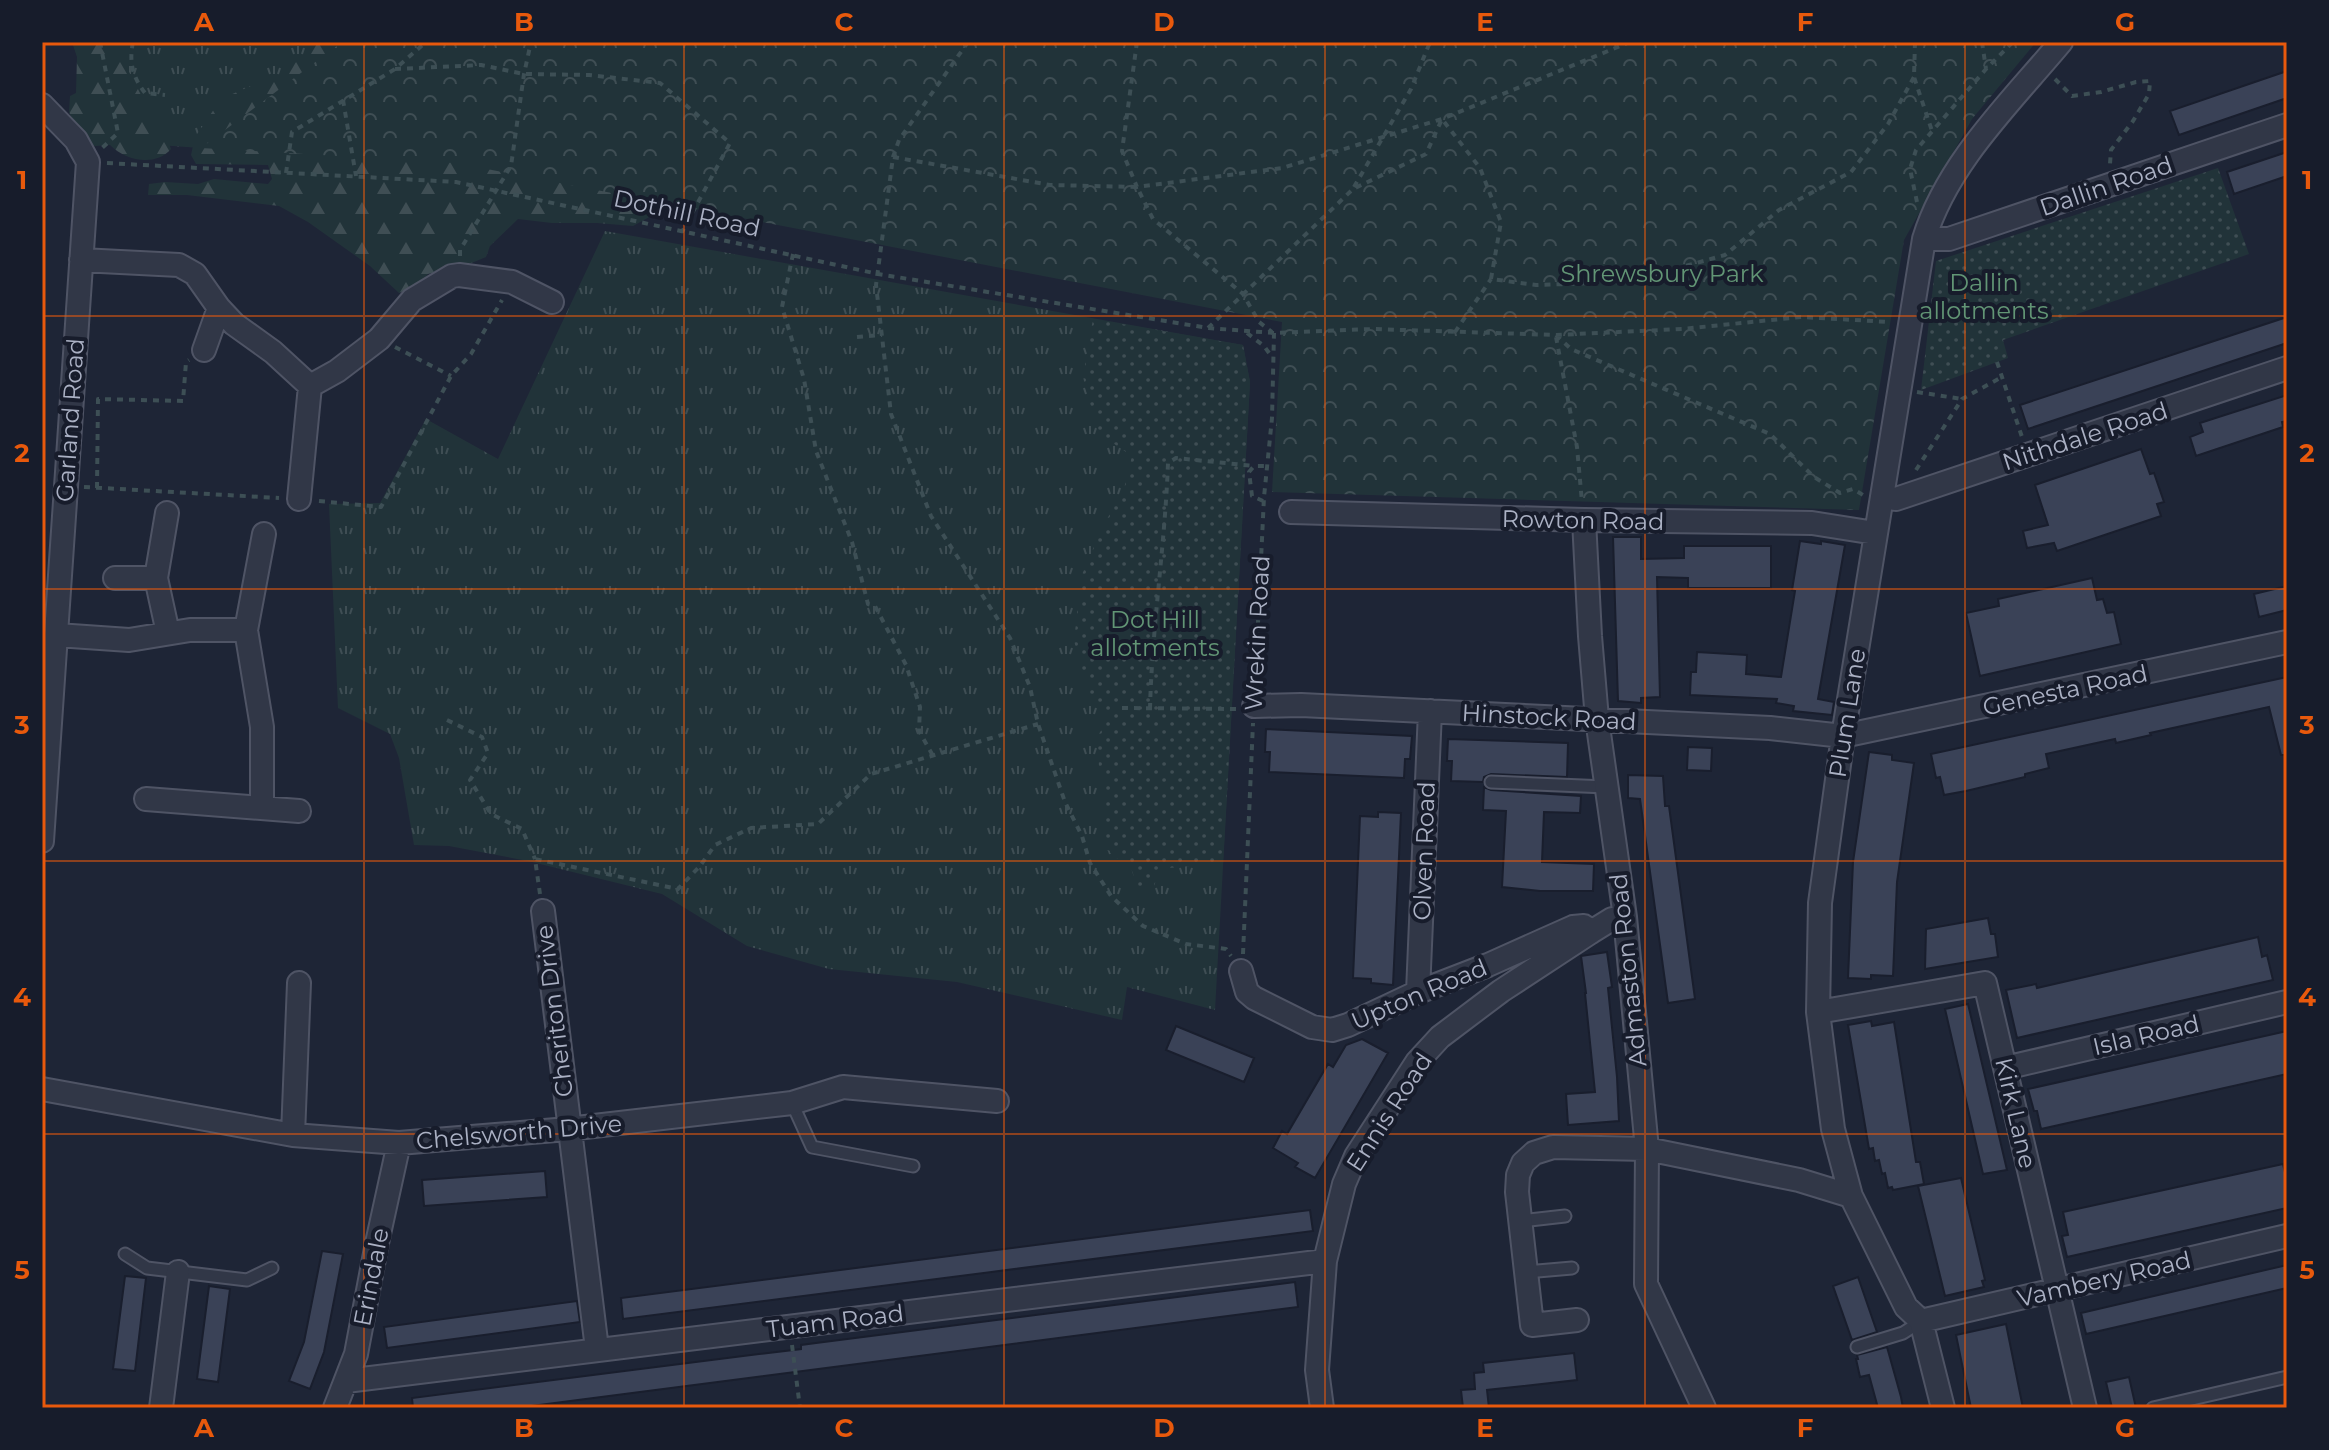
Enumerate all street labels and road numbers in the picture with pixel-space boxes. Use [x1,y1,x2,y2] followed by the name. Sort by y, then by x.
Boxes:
[2036,150,2176,222] street label: Dallin Road
[611,183,763,243] street label: Dothill Road
[50,337,90,503] street label: Garland Road
[1999,396,2171,476] street label: Nithdale Road
[1501,504,1665,536] street label: Rowton Road
[1238,554,1276,712] street label: Wrekin Road
[1822,646,1872,780] street label: Plum Lane
[1980,658,2150,722] street label: Genesta Road
[1461,698,1637,736] street label: Hinstock Road
[1407,781,1441,921] street label: Olven Road
[1603,872,1653,1068] street label: Admaston Road
[529,923,579,1099] street label: Cheriton Drive
[1347,952,1491,1036] street label: Upton Road
[2090,1009,2202,1061] street label: Isla Road
[1340,1047,1438,1177] street label: Ennis Road
[1989,1055,2043,1171] street label: Kirk Lane
[415,1109,623,1155] street label: Chelsworth Drive
[347,1225,395,1329] street label: Erindale
[2014,1245,2194,1313] street label: Vambery Road
[765,1298,905,1344] street label: Tuam Road

